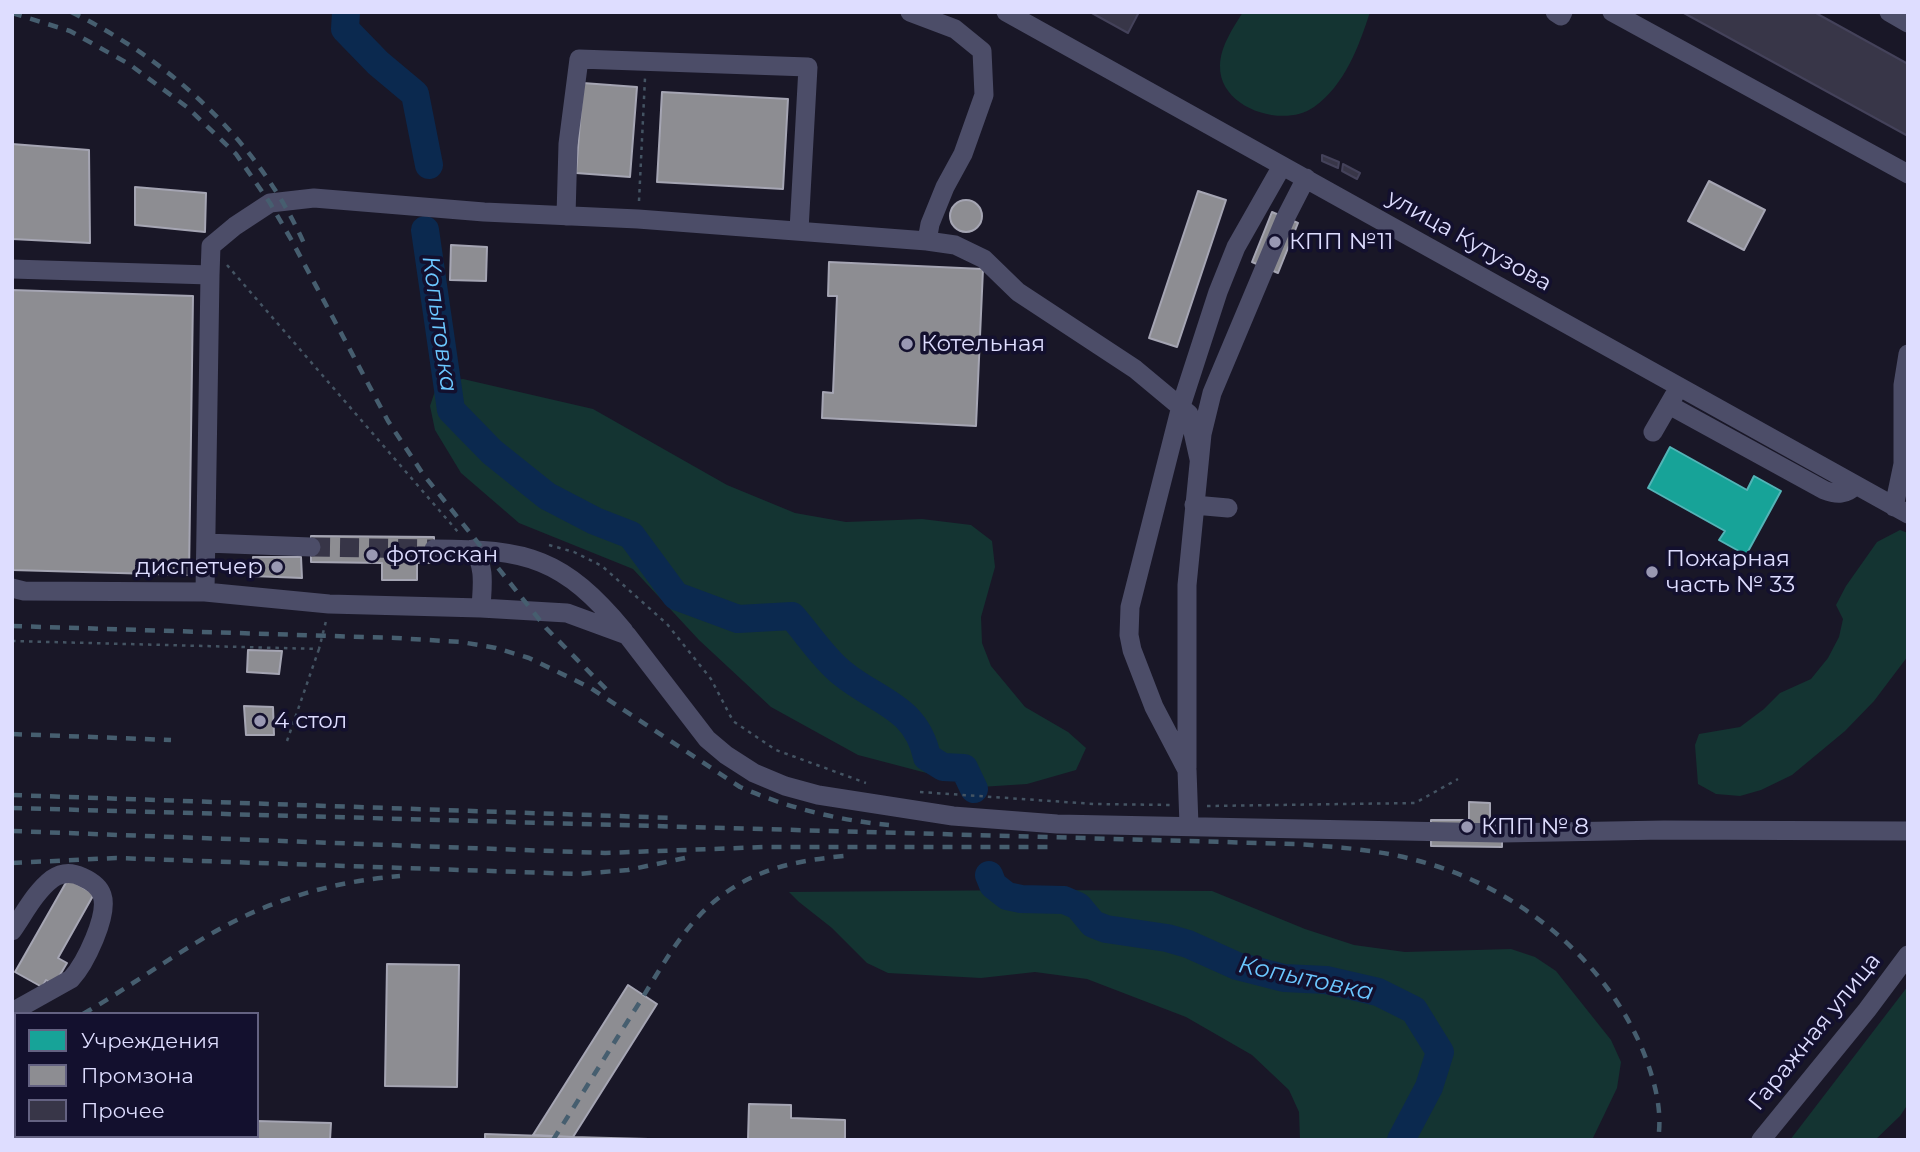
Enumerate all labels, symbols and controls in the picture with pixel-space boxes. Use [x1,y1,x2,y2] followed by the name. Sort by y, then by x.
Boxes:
[1382,184,1556,298] street label: улица Кутузова
[1289,228,1394,256] place label: КПП №11
[1267,234,1283,250] marker: КПП №11
[415,254,463,394] water label: Копытовка
[921,330,1045,358] place label: Котельная
[899,336,915,352] marker: Котельная
[386,541,498,569] place label: фотоскан
[1666,545,1795,599] place label: Пожарная часть № 33
[364,547,380,563] marker: фотоскан
[135,553,263,581] place label: диспетчер
[269,559,285,575] marker: диспетчер
[1644,564,1660,580] marker: Пожарная часть № 33
[274,707,347,735] place label: 4 стол
[252,713,268,729] marker: 4 стол
[1481,813,1589,841] place label: КПП № 8
[1459,819,1475,835] marker: КПП № 8
[1743,948,1887,1116] street label: Гаражная улица
[1236,951,1376,1007] water label: Копытовка
[14,1012,259,1138] legend
[81,1028,220,1053] text: Учреждения
[81,1063,194,1088] text: Промзона
[81,1098,165,1123] text: Прочее

